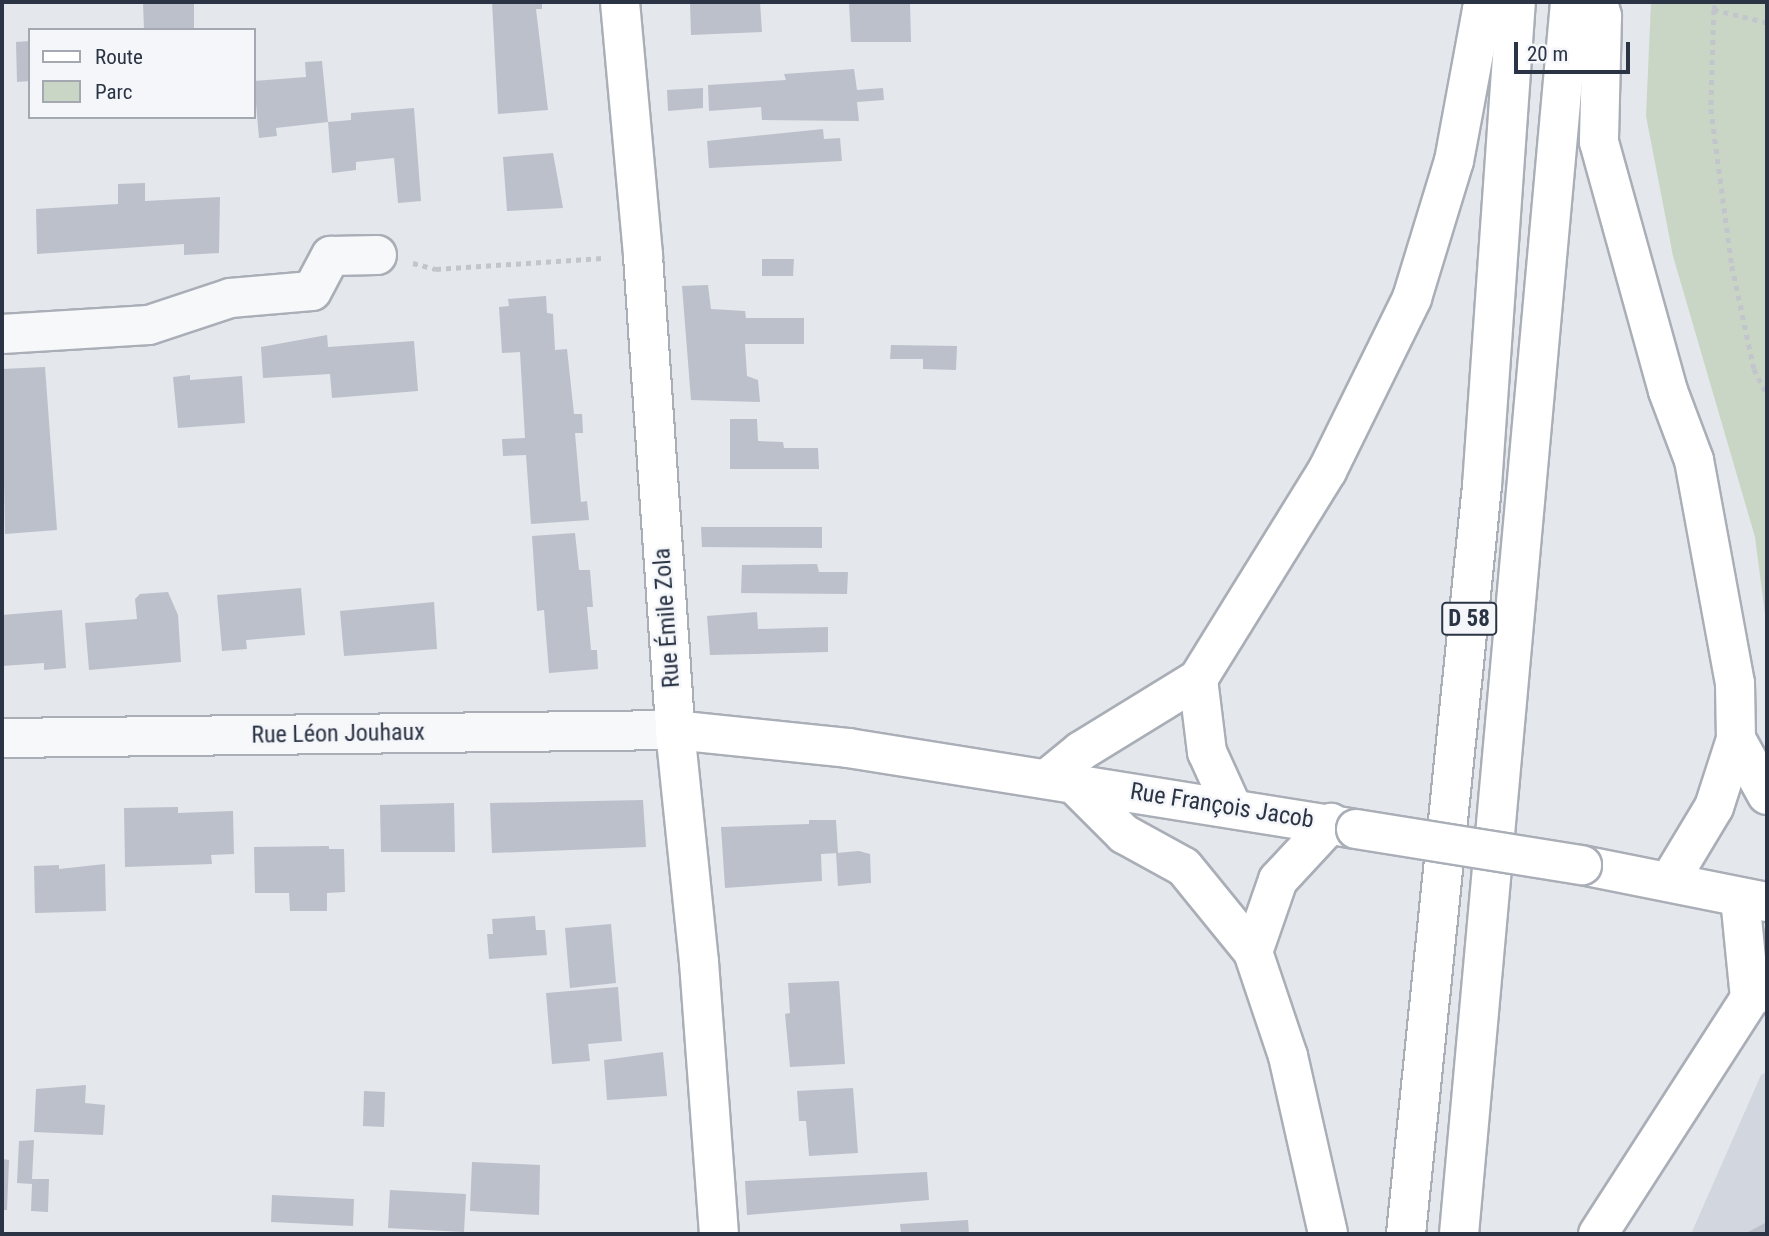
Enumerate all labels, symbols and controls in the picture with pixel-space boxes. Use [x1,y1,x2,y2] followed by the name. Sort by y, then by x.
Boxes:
[28,28,256,119] legend
[1517,28,1632,72] scale bar
[1527,42,1568,66] text: 20 m
[95,45,143,69] text: Route
[95,80,133,104] text: Parc
[648,547,686,689] street label: Rue Émile Zola
[1441,600,1497,638] road number: D 58
[251,718,425,750] street label: Rue Léon Jouhaux
[1128,777,1316,835] street label: Rue François Jacob

